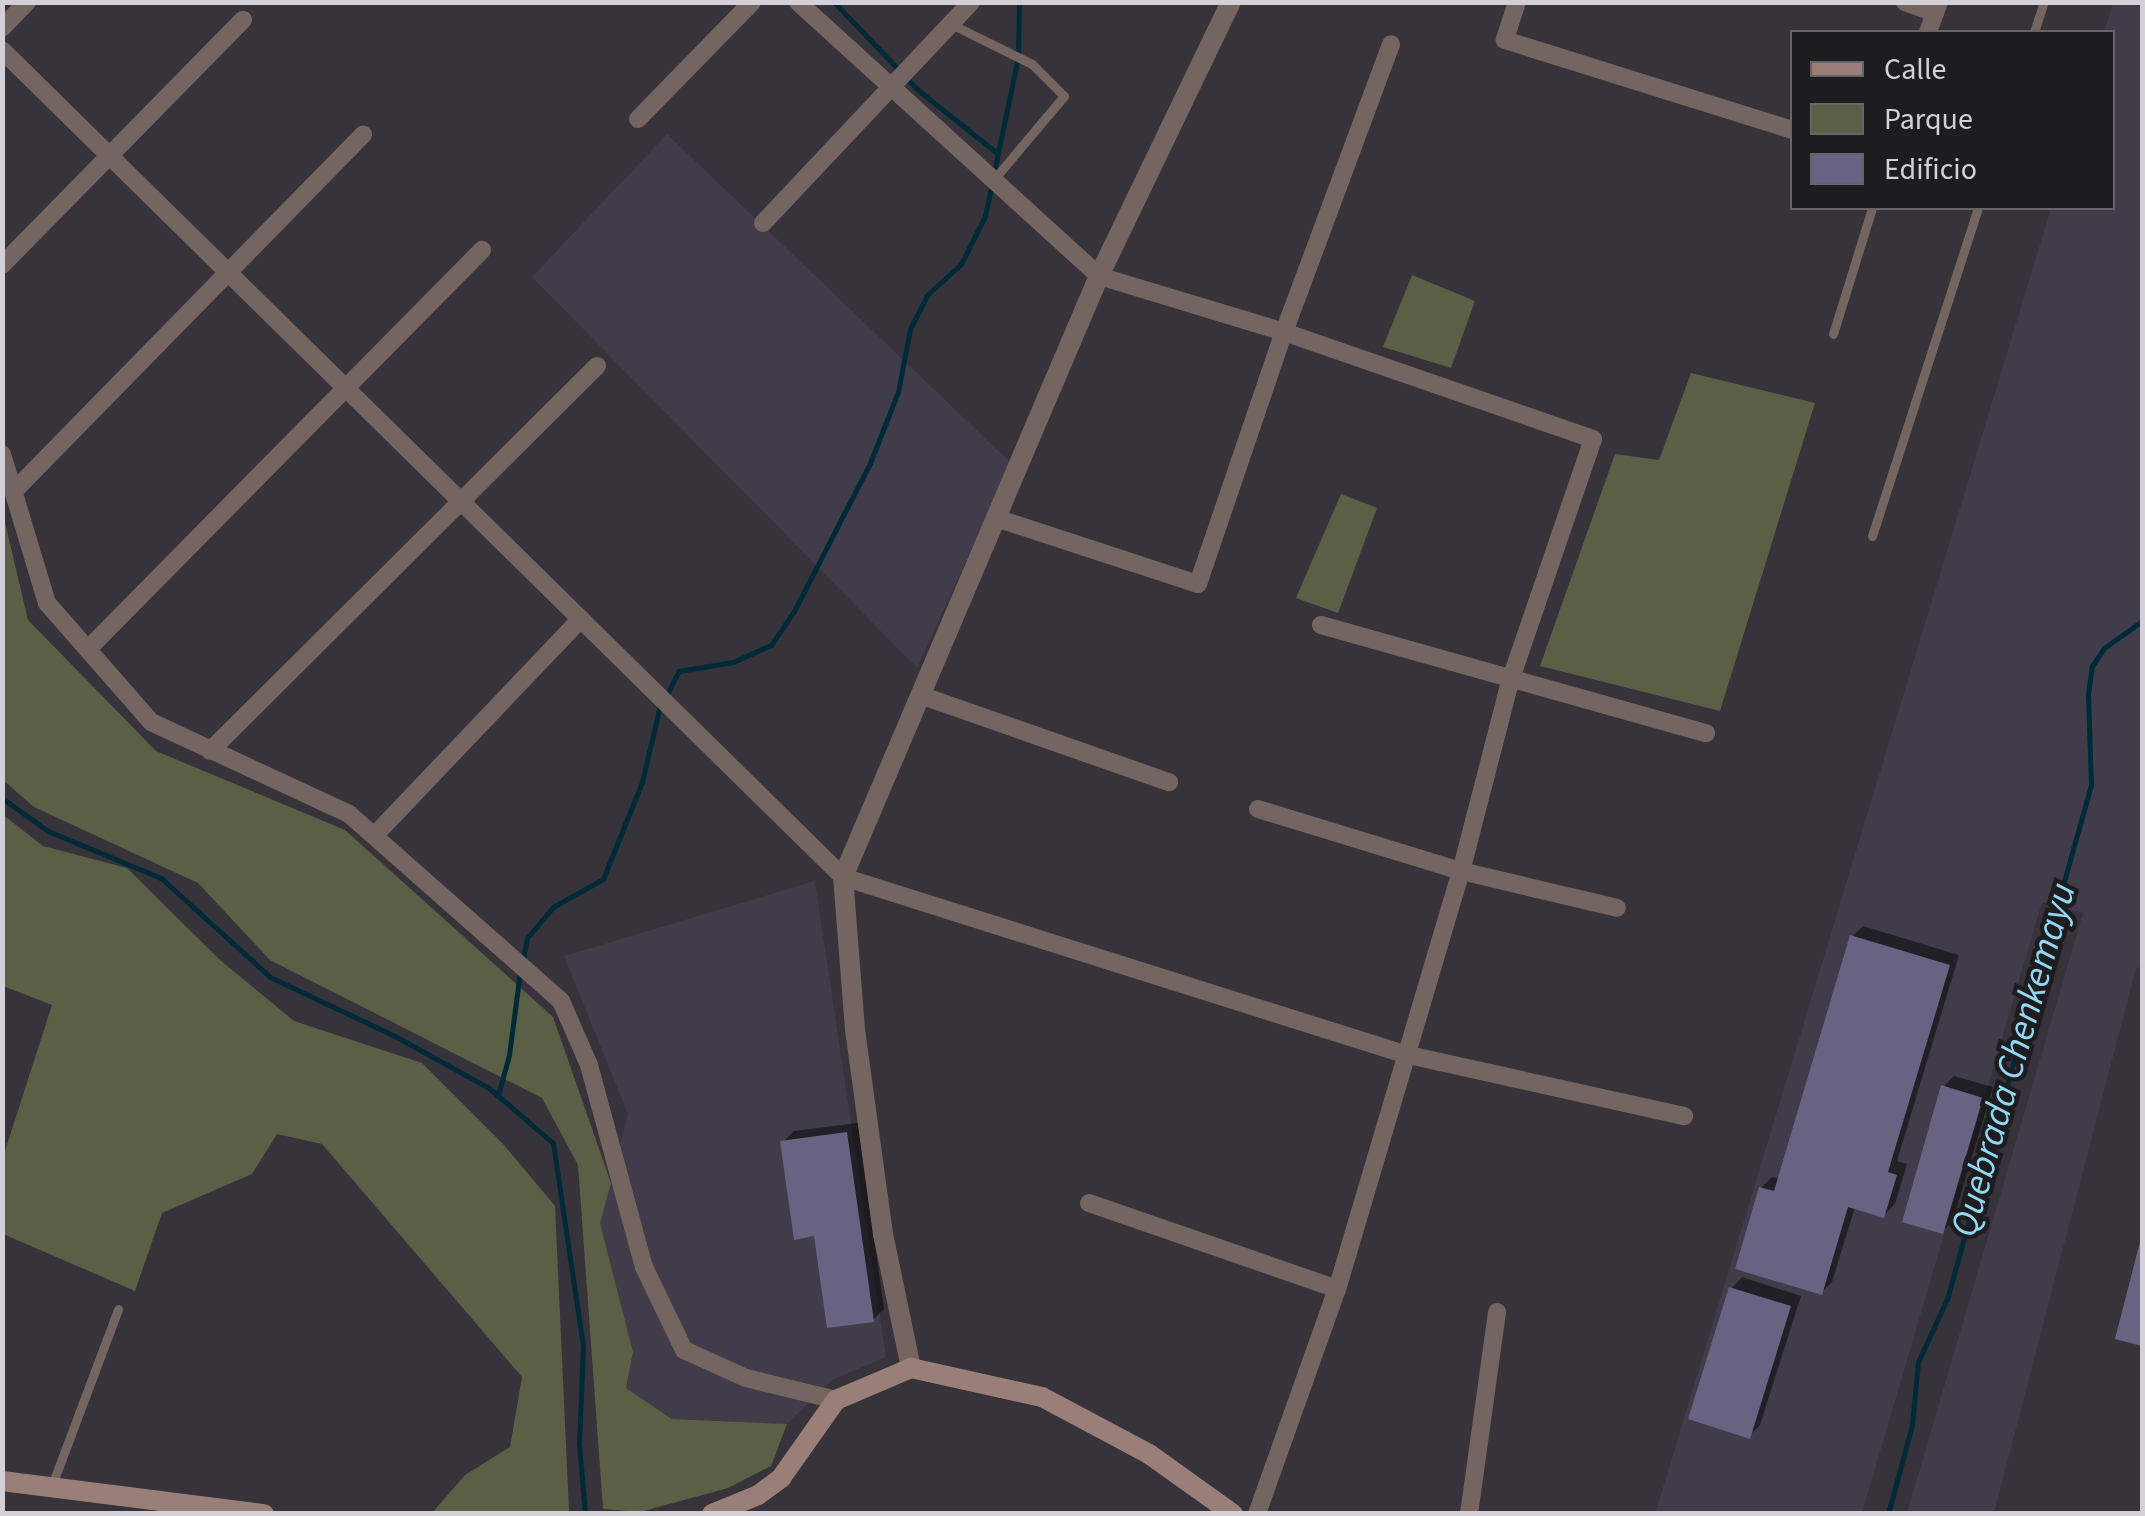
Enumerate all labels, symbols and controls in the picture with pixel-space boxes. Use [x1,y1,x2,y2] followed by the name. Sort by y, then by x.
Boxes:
[1790,30,2115,210] legend
[1884,48,1946,91] text: Calle
[1884,98,1973,141] text: Parque
[1884,148,1977,191] text: Edificio
[1942,878,2086,1242] water label: Quebrada Chenkemayu

